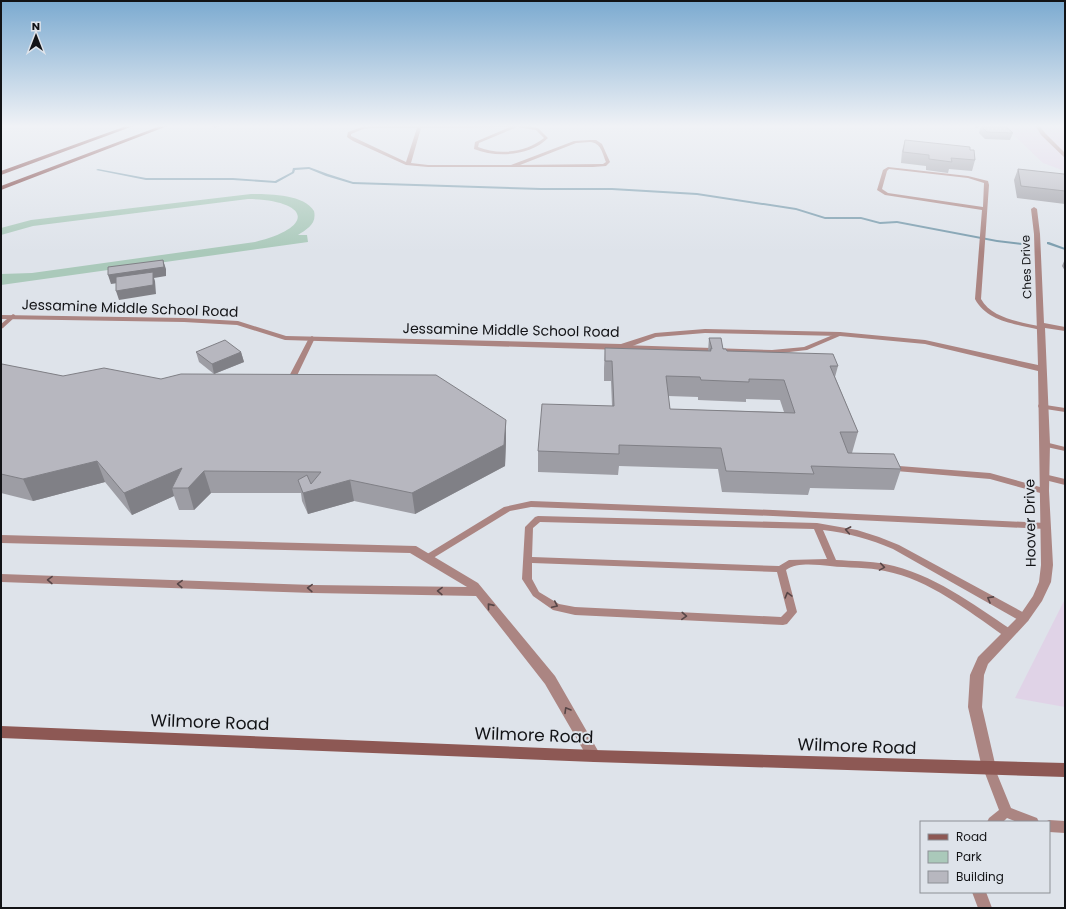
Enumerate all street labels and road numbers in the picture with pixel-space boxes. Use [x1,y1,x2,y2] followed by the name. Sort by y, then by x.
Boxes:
[1016,235,1036,299] street label: Ches Drive
[21,294,239,322] street label: Jessamine Middle School Road
[402,318,620,342] street label: Jessamine Middle School Road
[1019,478,1041,567] street label: Hoover Drive
[150,708,270,736] street label: Wilmore Road
[474,721,594,749] street label: Wilmore Road
[797,732,917,760] street label: Wilmore Road

